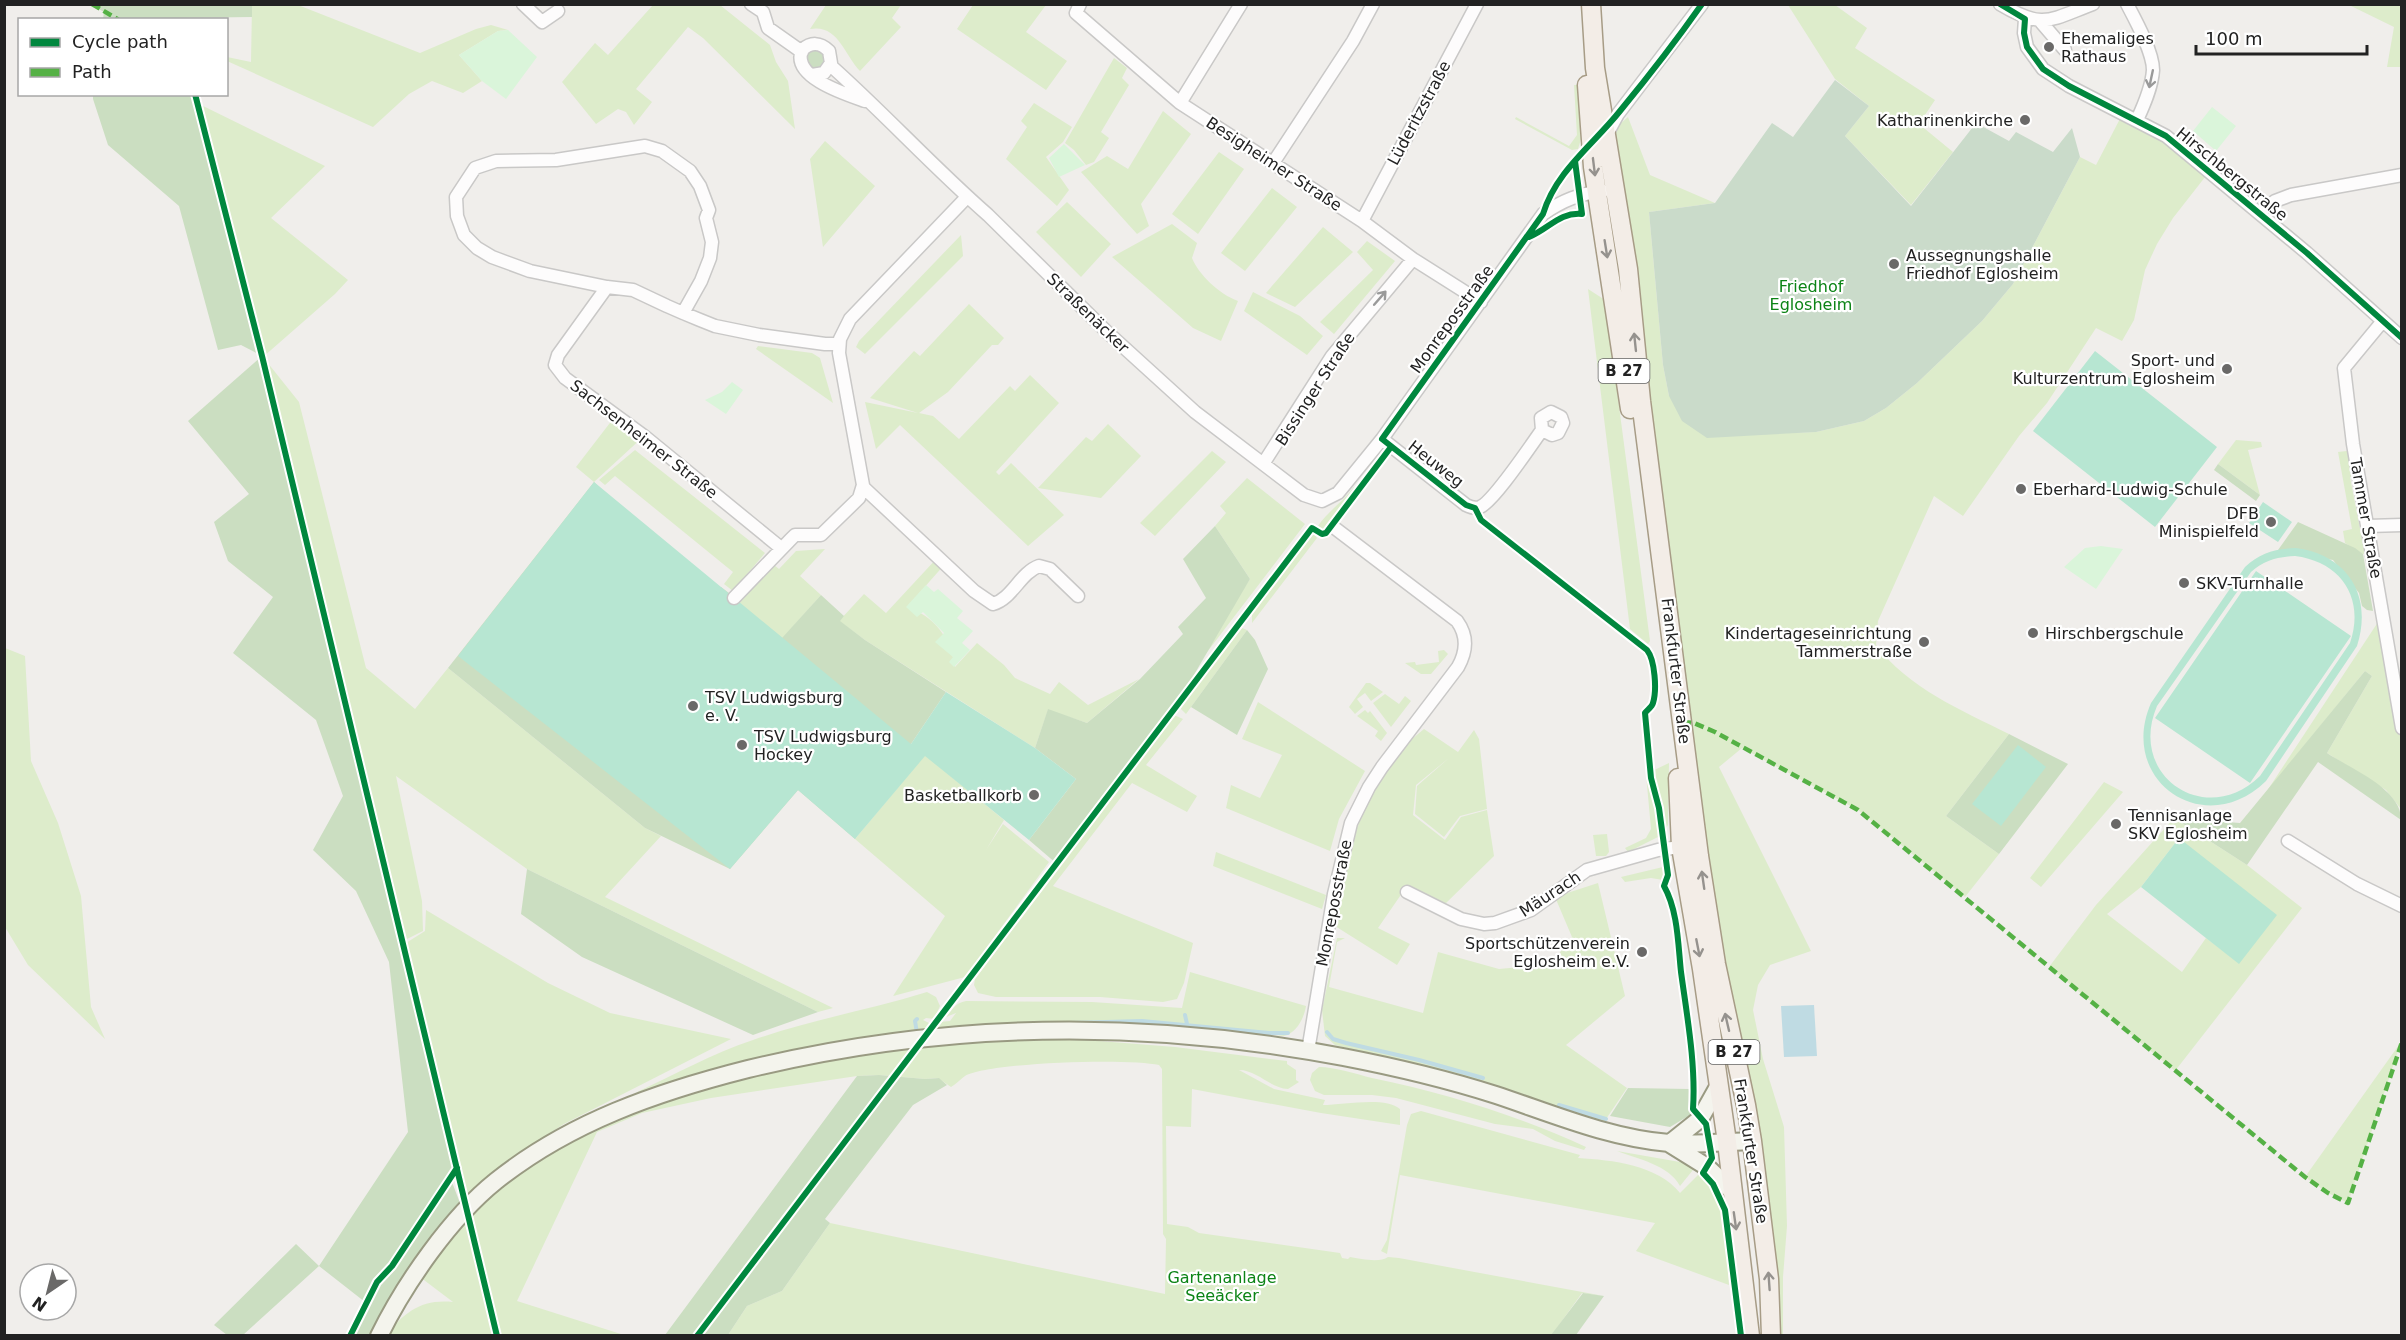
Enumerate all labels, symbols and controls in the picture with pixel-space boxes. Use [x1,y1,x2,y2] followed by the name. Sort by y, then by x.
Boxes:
[18,18,228,96] legend
[2196,18,2367,56] scale bar
[2205,28,2263,49] text: 100 m
[2061,29,2154,66] place label: Ehemaliges Rathaus
[72,31,168,52] text: Cycle path
[2042,40,2056,54] marker: Ehemaliges Rathaus
[1384,58,1454,168] street label: Lüderitzstraße
[72,61,112,82] text: Path
[2144,69,2156,88] one-way arrow
[1877,111,2013,130] place label: Katharinenkirche
[1203,113,1345,215] street label: Besigheimer Straße
[2018,113,2032,127] marker: Katharinenkirche
[2173,123,2291,225] street label: Hirschbergstraße
[1589,157,1600,177] one-way arrow
[1601,239,1612,259] one-way arrow
[1906,246,2059,283] place label: Aussegnungshalle Friedhof Eglosheim
[1887,257,1901,271] marker: Aussegnungshalle Friedhof Eglosheim
[1406,261,1498,377] street label: Monreposstraße
[1043,269,1133,357] street label: Straßenäcker
[1770,277,1852,314] park label: Friedhof Eglosheim
[1373,291,1387,306] one-way arrow
[1271,329,1359,449] street label: Bissinger Straße
[1629,333,1640,353] one-way arrow
[2013,351,2215,388] place label: Sport- und Kulturzentrum Eglosheim
[1598,359,1650,383] road number: B 27
[2220,362,2234,376] marker: Sport- und Kulturzentrum Eglosheim
[567,376,721,502] street label: Sachsenheimer Straße
[1404,436,1468,492] street label: Heuweg
[2346,455,2386,580] street label: Tammer Straße
[2033,480,2228,499] place label: Eberhard-Ludwig-Schule
[2014,482,2028,496] marker: Eberhard-Ludwig-Schule
[2159,504,2259,541] place label: DFB Minispielfeld
[2264,515,2278,529] marker: DFB Minispielfeld
[2196,574,2304,593] place label: SKV-Turnhalle
[2177,576,2191,590] marker: SKV-Turnhalle
[1658,597,1694,745] street label: Frankfurter Straße
[1725,624,1912,661] place label: Kindertageseinrichtung Tammerstraße
[2045,624,2183,643] place label: Hirschbergschule
[2026,626,2040,640] marker: Hirschbergschule
[1917,635,1931,649] marker: Kindertageseinrichtung Tammerstraße
[704,688,843,725] place label: TSV Ludwigsburg e. V.
[686,699,700,713] marker: TSV Ludwigsburg e. V.
[753,727,892,764] place label: TSV Ludwigsburg Hockey
[735,738,749,752] marker: TSV Ludwigsburg Hockey
[904,786,1022,805] place label: Basketballkorb
[1027,788,1041,802] marker: Basketballkorb
[2127,806,2248,843] place label: Tennisanlage SKV Eglosheim
[2109,817,2123,831] marker: Tennisanlage SKV Eglosheim
[1312,838,1356,968] street label: Monreposstraße
[1516,867,1584,921] street label: Mäurach
[1697,871,1708,891] one-way arrow
[1465,934,1630,971] place label: Sportschützenverein Eglosheim e.V.
[1693,938,1704,958] one-way arrow
[1635,945,1649,959] marker: Sportschützenverein Eglosheim e.V.
[1721,1013,1732,1032] one-way arrow
[1708,1040,1760,1064] road number: B 27
[1730,1077,1772,1225] street label: Frankfurter Straße
[1729,1211,1740,1231] one-way arrow
[18,1262,78,1322] north arrow
[1167,1268,1277,1305] park label: Gartenanlage Seeäcker
[1763,1271,1774,1291] one-way arrow
[29,1292,51,1315] text: N

